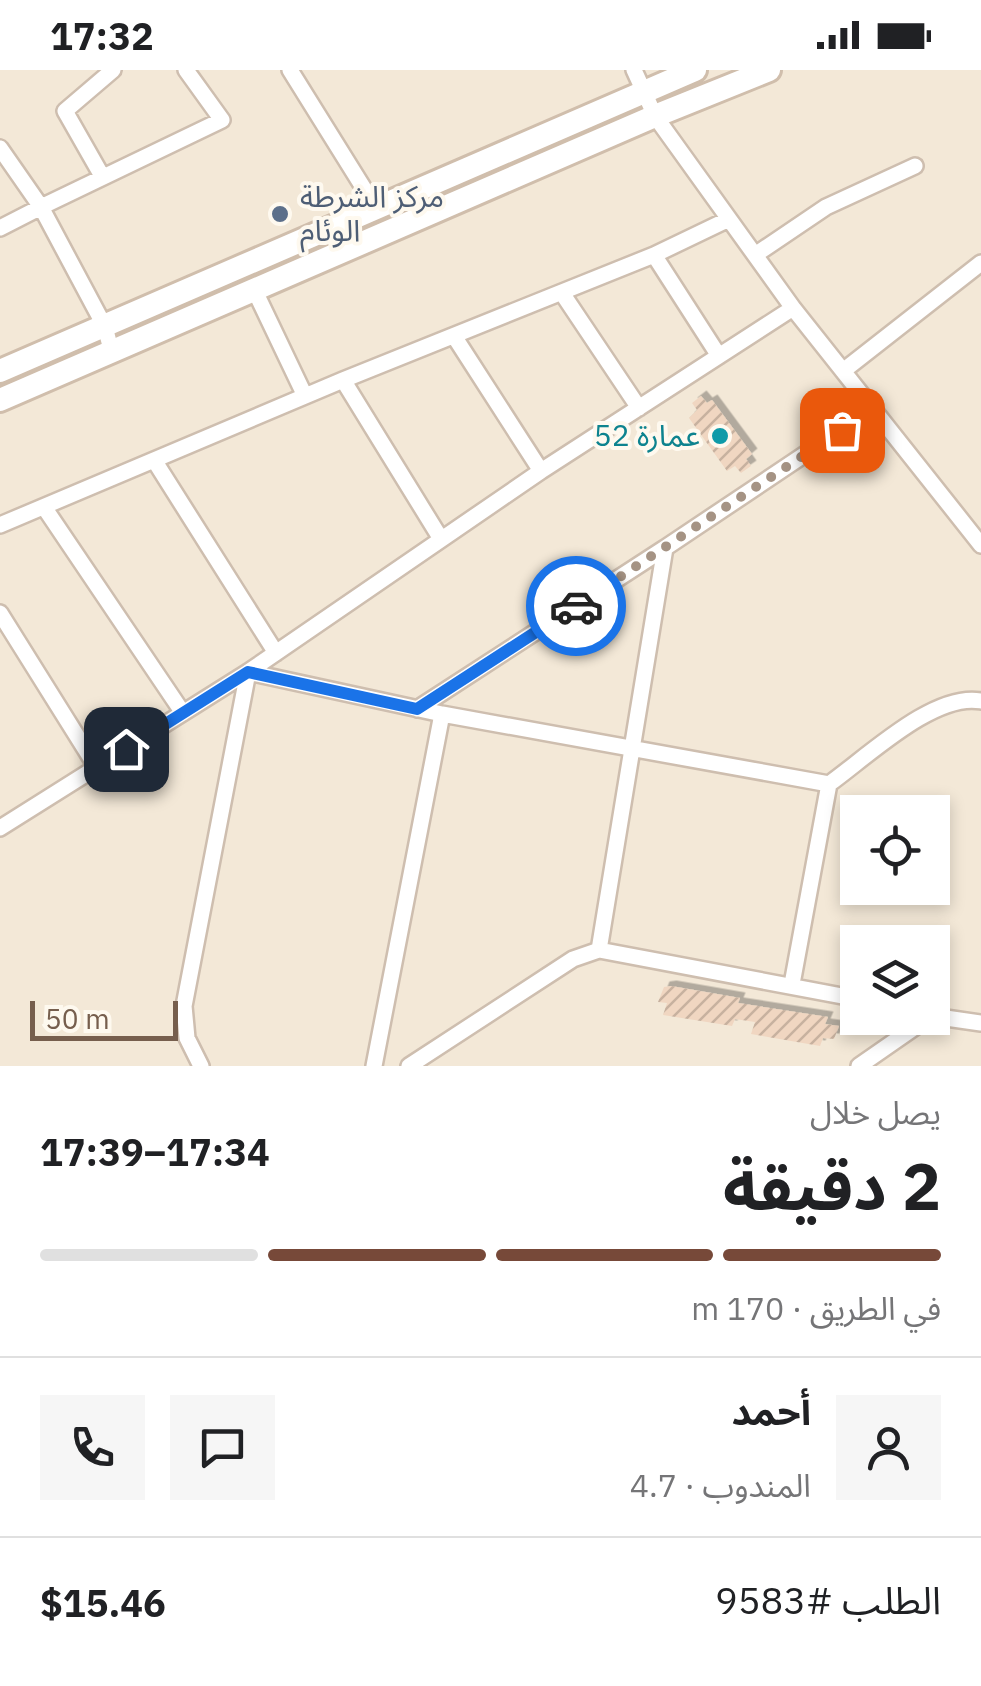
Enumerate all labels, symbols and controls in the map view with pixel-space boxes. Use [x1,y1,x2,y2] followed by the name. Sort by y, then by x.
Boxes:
[50,11,154,60] text: 17:32
[300,176,444,253] place label: مركز الشرطة الوئام
[269,203,291,225] marker: مركز الشرطة الوئام
[800,388,885,473] pin
[815,403,870,458] icon: bag
[594,415,700,454] place label: عمارة 52
[709,425,731,447] marker: عمارة 52
[526,556,626,656] courier
[549,579,604,634] icon: car
[84,707,169,792] pin
[99,722,154,777] icon: home
[840,795,950,1035] map controls
[840,795,950,905] button: locate
[840,925,950,1035] button: layers
[30,996,178,1040] scale bar
[45,1000,110,1037] text: 50 m
[810,1091,941,1133] text: يصل خلال
[40,1127,270,1176] text: 17:34–17:39
[723,1143,941,1228] text: 2 دقيقة
[691,1287,941,1329] text: في الطريق · 170 m
[731,1386,811,1435] text: أحمد
[40,1395,145,1500] button: phone
[170,1395,275,1500] button: chat
[836,1395,941,1500] button: person
[630,1464,811,1506] text: المندوب · 4.7
[715,1575,941,1624] text: الطلب #9583
[40,1578,166,1627] text: $15.46

